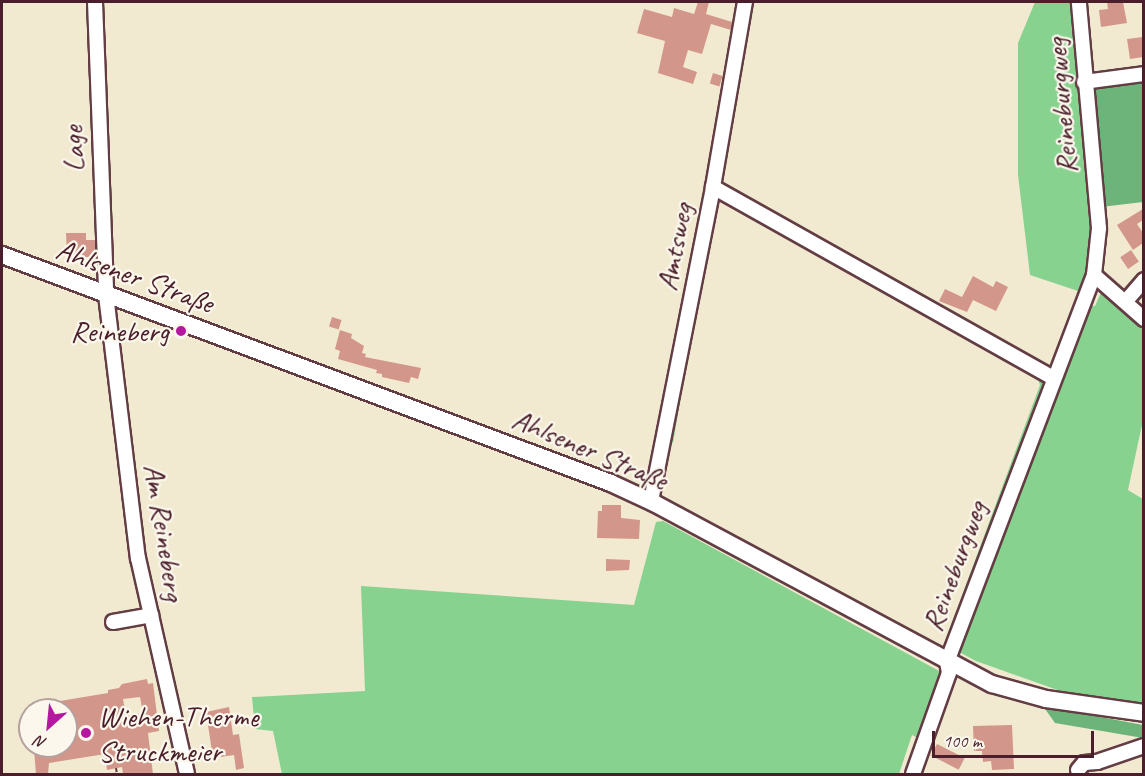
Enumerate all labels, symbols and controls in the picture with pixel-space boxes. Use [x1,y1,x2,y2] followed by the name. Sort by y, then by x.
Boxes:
[1037,37,1085,175] street label: Reineburgweg
[54,125,92,173] street label: Lage
[648,200,700,294] street label: Amtsweg
[51,231,219,321] street label: Ahlsener Straße
[70,313,169,349] place label: Reineberg
[174,324,188,338] marker: Reineberg
[507,400,673,498] street label: Ahlsener Straße
[136,461,194,603] street label: Am Reineberg
[914,496,994,636] street label: Reineburgweg
[18,698,78,758] north arrow
[98,698,258,768] place label: Wiehen-Therme Struckmeier
[935,719,1097,757] scale bar
[79,726,93,740] marker: Wiehen-Therme Struckmeier
[943,730,982,752] text: 100 m
[32,731,50,753] text: N

